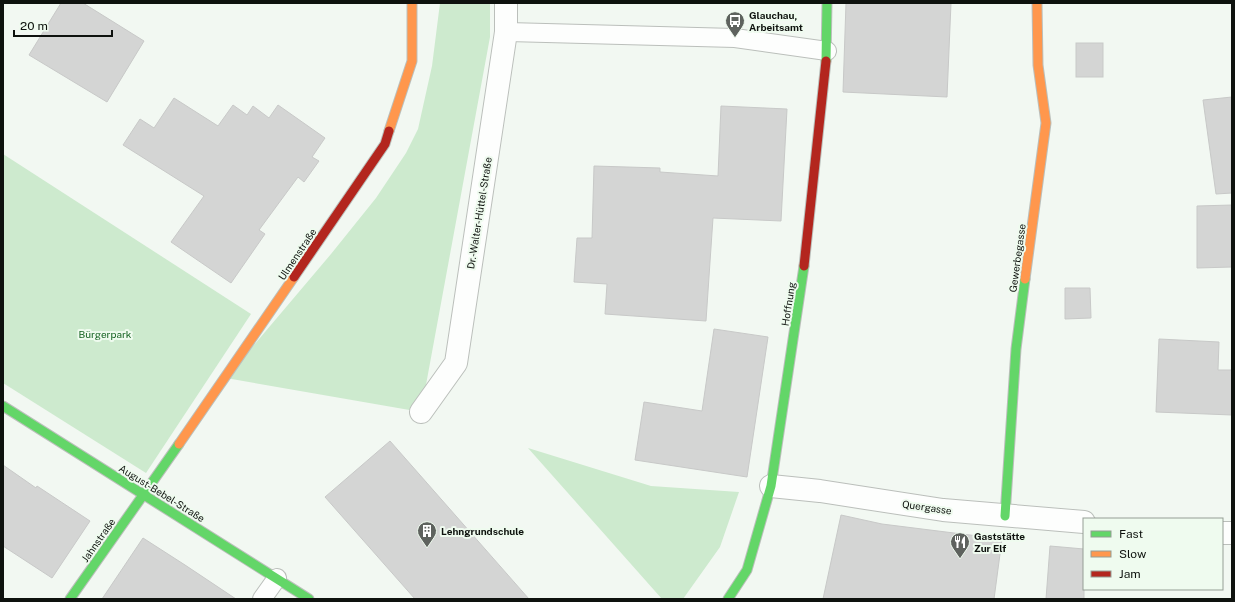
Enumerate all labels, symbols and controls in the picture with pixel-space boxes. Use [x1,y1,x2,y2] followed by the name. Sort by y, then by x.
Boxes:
[749,9,803,33] place label: Glauchau, Arbeitsamt
[724,10,746,38] bus stop icon: Glauchau, Arbeitsamt
[14,12,112,38] scale bar
[20,19,48,33] text: 20 m
[464,156,494,270] street label: Dr.-Walter-Hüttel-Straße
[1006,223,1028,293] street label: Gewerbegasse
[275,226,319,282] street label: Ulmenstraße
[779,281,797,327] street label: Hoffnung
[79,328,132,340] park label: Bürgerpark
[117,462,207,524] street label: August-Bebel-Straße
[901,498,953,516] street label: Quergasse
[79,516,118,564] street label: Jahnstraße
[1083,518,1223,590] legend
[416,520,438,548] building icon: Lehngrundschule
[441,525,524,537] place label: Lehngrundschule
[1119,527,1144,541] text: Fast
[974,530,1025,554] place label: Gaststätte Zur Elf
[949,531,971,559] restaurant icon: Gaststätte Zur Elf
[1119,547,1147,561] text: Slow
[1119,567,1141,581] text: Jam

